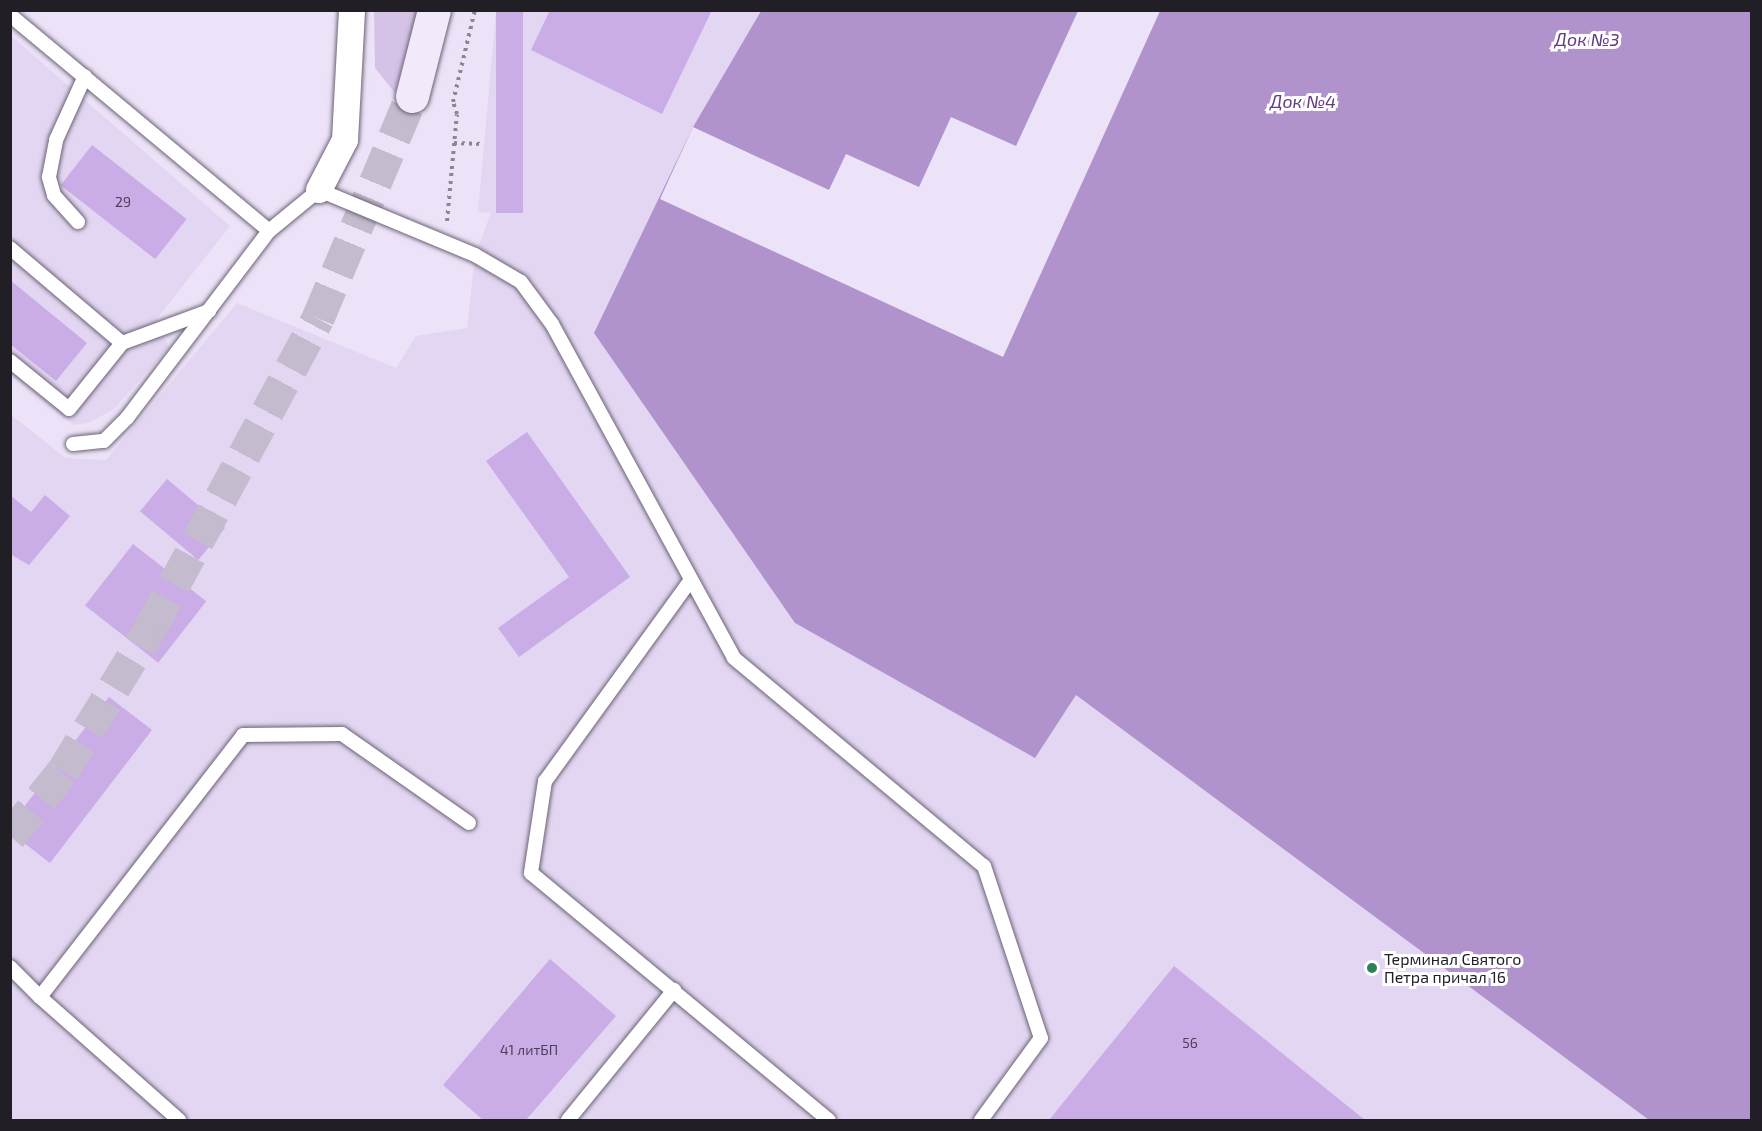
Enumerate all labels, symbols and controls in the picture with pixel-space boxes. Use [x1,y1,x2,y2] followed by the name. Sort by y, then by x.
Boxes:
[1555,28,1619,50] water label: Док №3
[1270,90,1336,112] water label: Док №4
[115,194,131,210] house number: 29
[1384,949,1521,987] place label: Терминал Святого Петра причал 16
[1365,961,1379,975] marker: Терминал Святого Петра причал 16
[1182,1035,1198,1051] house number: 56
[500,1042,558,1058] house number: 41 литБП

